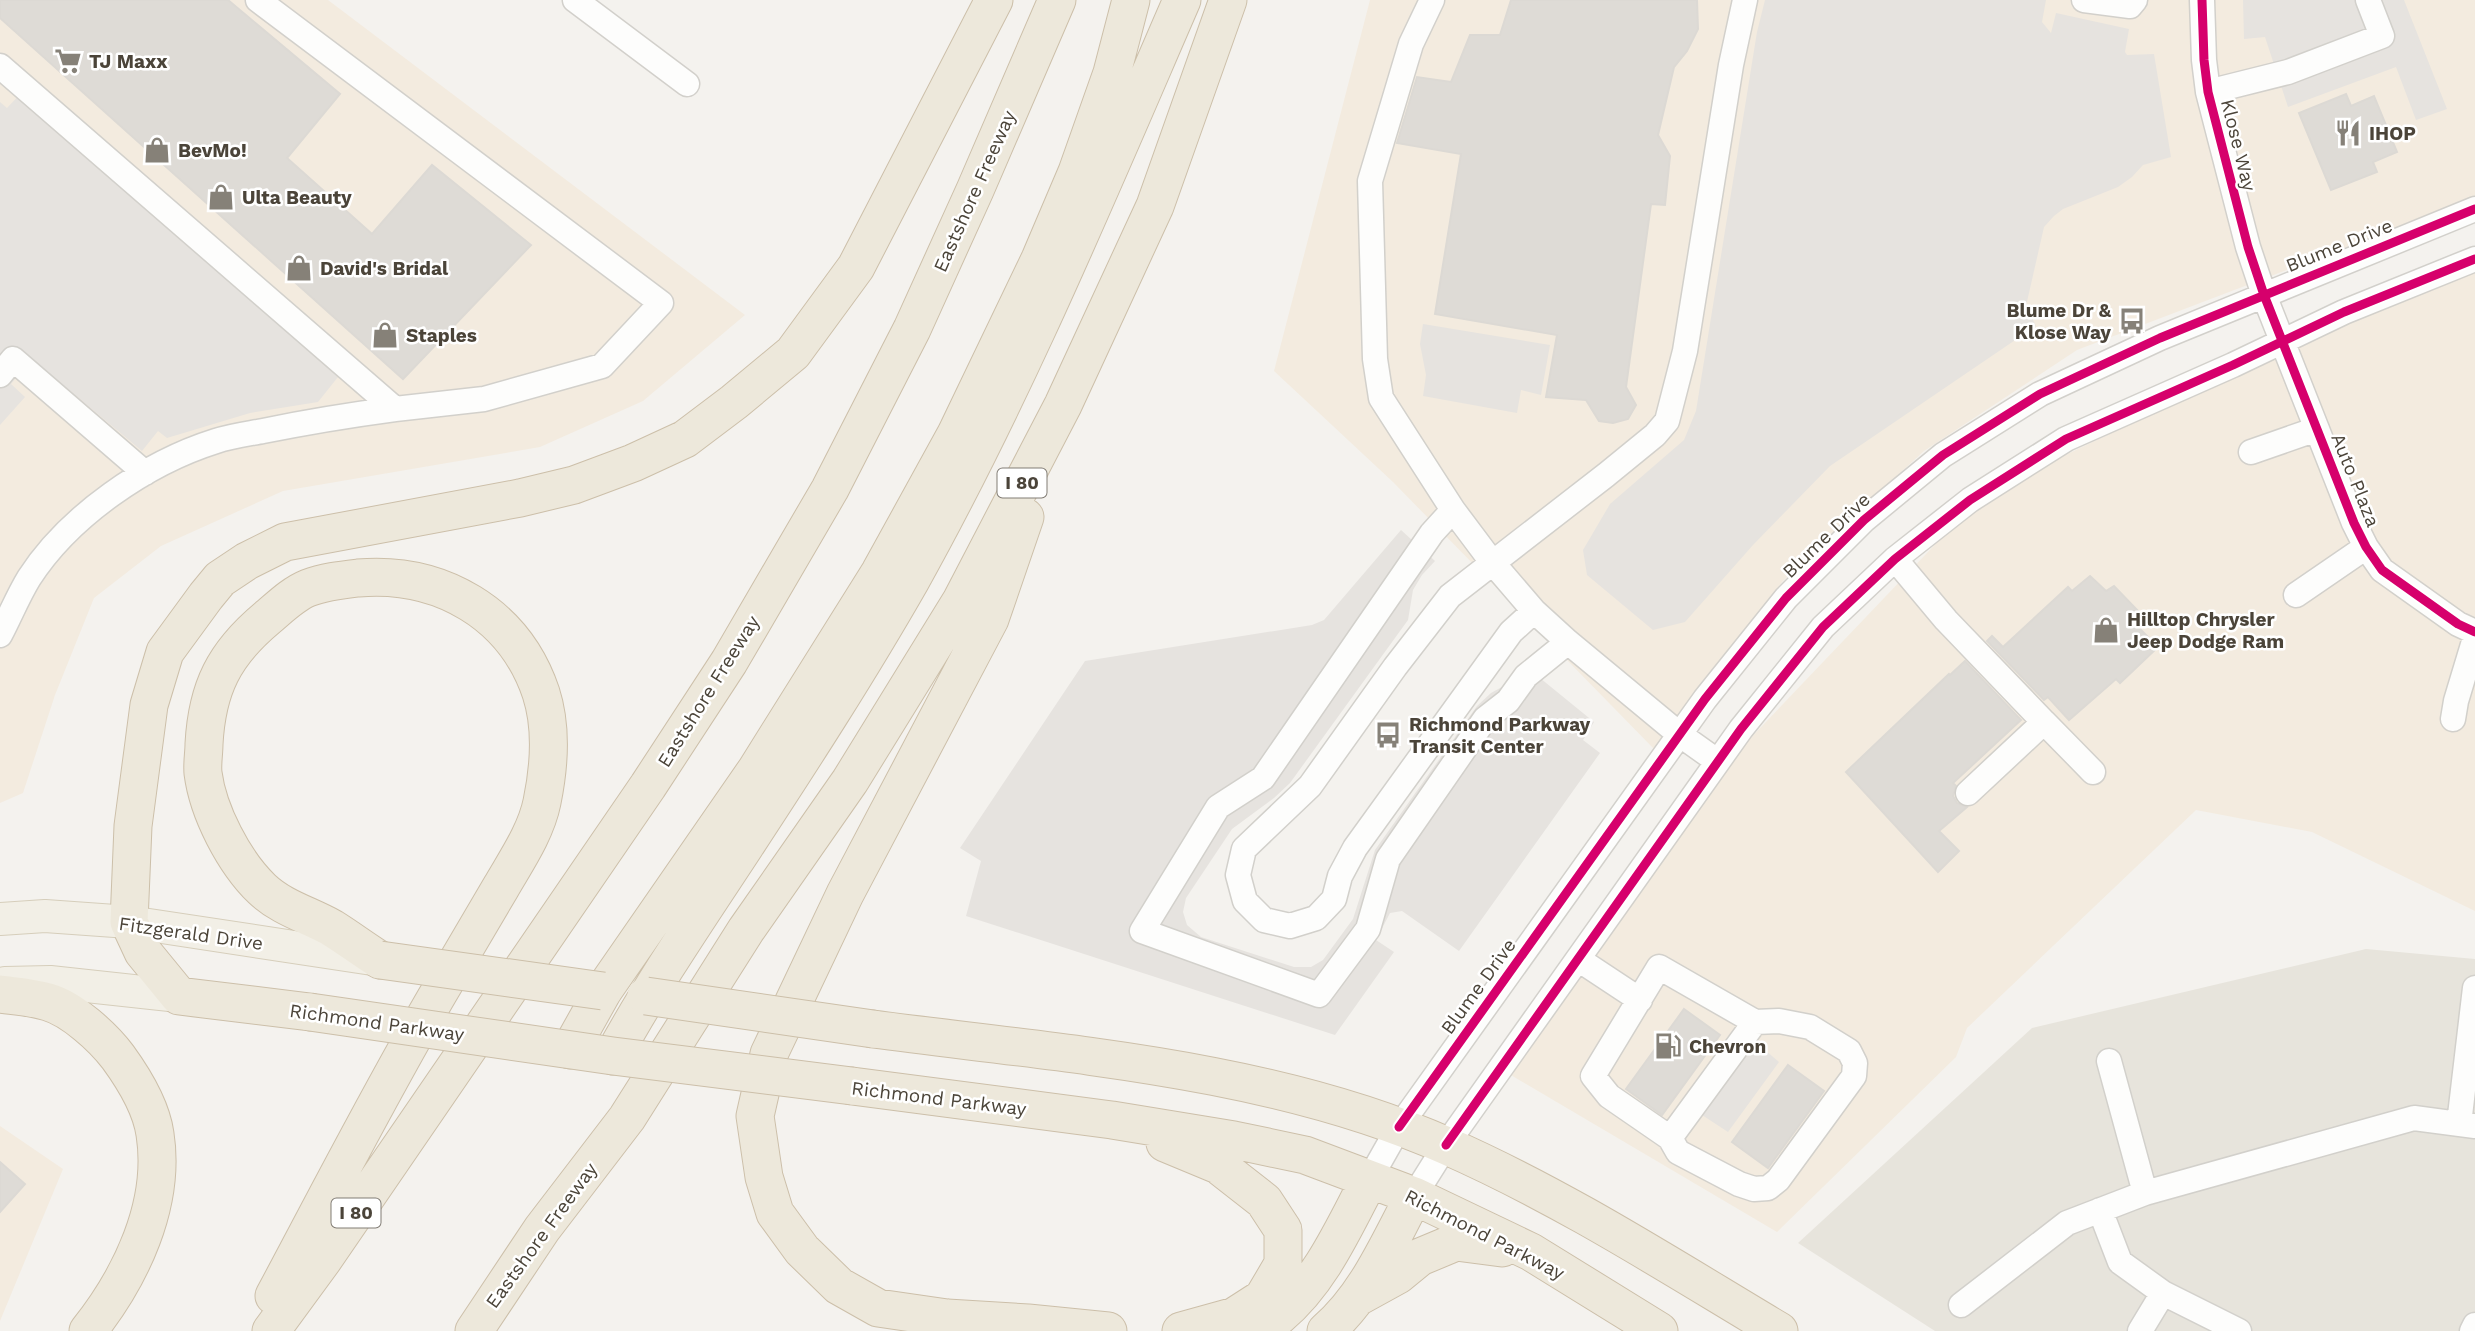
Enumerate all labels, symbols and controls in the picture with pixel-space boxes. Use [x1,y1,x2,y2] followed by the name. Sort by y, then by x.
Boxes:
[53,46,83,76] supermarket icon: TJ Maxx
[89,50,168,73] place label: TJ Maxx
[2216,97,2261,194] street label: Klose Way
[928,107,1021,276] street label: Eastshore Freeway
[2333,118,2363,148] restaurant icon: IHOP
[2369,122,2416,145] place label: IHOP
[142,135,172,165] shop icon: BevMo!
[178,139,247,162] place label: BevMo!
[206,182,236,212] shop icon: Ulta Beauty
[242,186,352,209] place label: Ulta Beauty
[2283,214,2396,277] street label: Blume Drive
[284,253,314,283] shop icon: David's Bridal
[320,257,449,280] place label: David's Bridal
[2007,299,2112,344] place label: Blume Dr & Klose Way
[2117,306,2147,336] bus stop icon: Blume Dr & Klose Way
[370,320,400,350] shop icon: Staples
[406,324,477,347] place label: Staples
[2326,430,2385,531] street label: Auto Plaza
[998,468,1046,498] road number: I 80
[1778,488,1875,583] street label: Blume Drive
[2127,608,2284,653] place label: Hilltop Chrysler Jeep Dodge Ram
[652,611,765,771] street label: Eastshore Freeway
[2091,615,2121,645] shop icon: Hilltop Chrysler Jeep Dodge Ram
[1409,713,1591,758] place label: Richmond Parkway Transit Center
[1373,720,1403,750] bus stop icon: Richmond Parkway Transit Center
[117,912,265,955] street label: Fitzgerald Drive
[1436,934,1521,1039] street label: Blume Drive
[288,999,466,1046] street label: Richmond Parkway
[1653,1031,1683,1061] fuel station icon: Chevron
[1689,1035,1766,1058] place label: Chevron
[850,1076,1028,1121] street label: Richmond Parkway
[481,1158,602,1313] street label: Eastshore Freeway
[1401,1184,1569,1285] street label: Richmond Parkway
[332,1198,380,1228] road number: I 80

